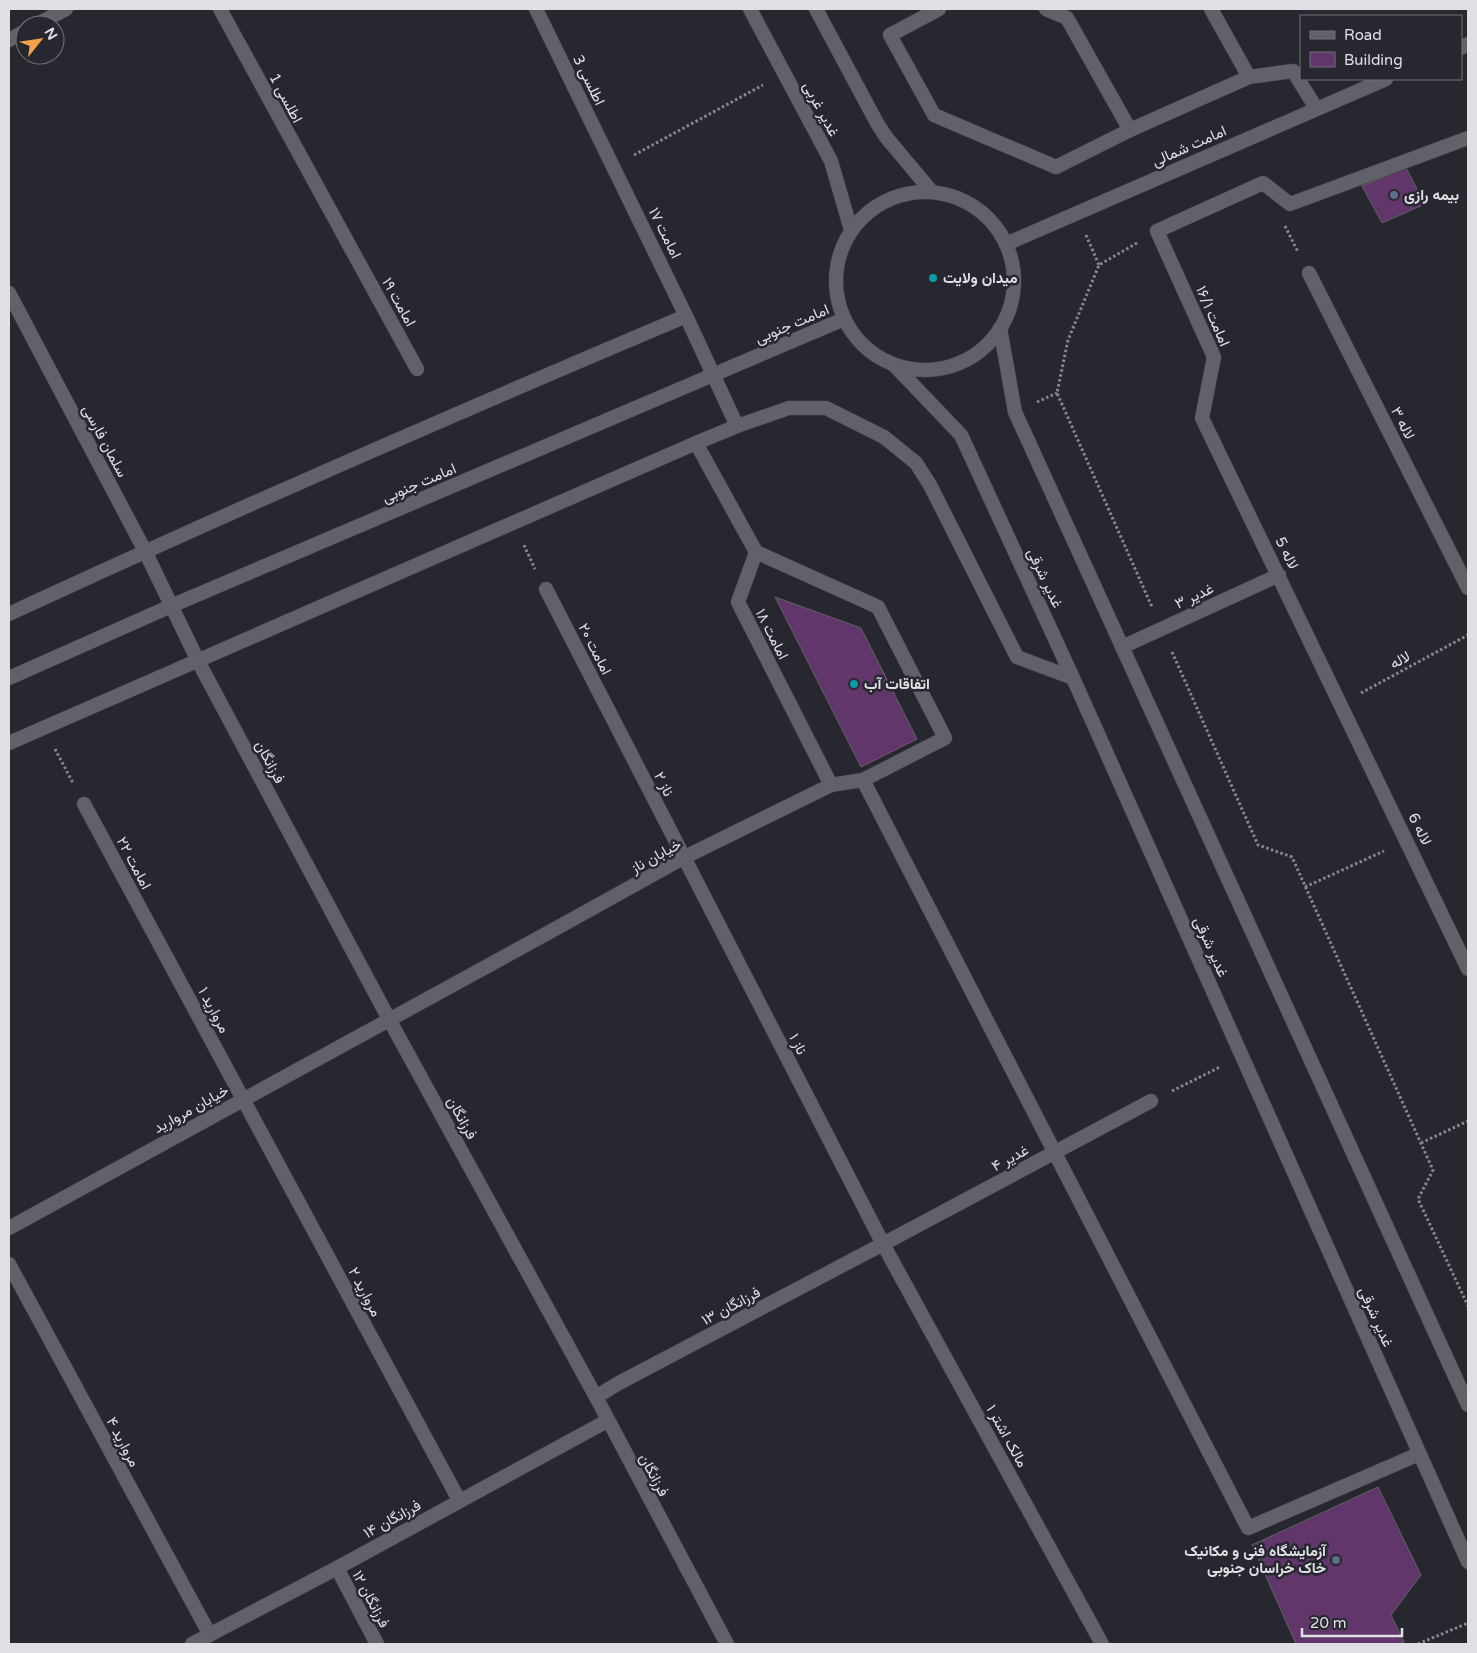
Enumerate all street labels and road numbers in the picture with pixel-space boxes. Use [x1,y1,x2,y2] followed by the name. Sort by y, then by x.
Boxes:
[568,52,609,109] street label: اطلسی 3
[265,70,307,126] street label: اطلسی 1
[798,79,843,140] street label: غدیر غربی
[1149,122,1229,171] street label: امامت شمالی
[645,205,685,261] street label: امامت ۱۷
[378,275,420,329] street label: امامت ۱۹
[1192,283,1234,349] street label: امامت ۱۶/۱
[752,300,832,349] street label: امامت جنوبی
[78,402,132,481] street label: سلمان فارسی
[1387,404,1419,442] street label: لاله ۳
[379,459,459,508] street label: امامت جنوبی
[1271,534,1303,572] street label: لاله 5
[1022,545,1067,611] street label: غدیر شرقی
[1172,579,1216,613] street label: غدیر ۳
[752,606,792,662] street label: امامت ۱۸
[574,620,616,678] street label: امامت ۲۰
[1387,647,1413,673] street label: لاله
[251,737,289,787] street label: فرزانگان
[650,769,678,799] street label: ناز ۲
[1404,810,1436,848] street label: لاله 6
[113,834,155,892] street label: امامت ۲۲
[627,835,684,878] street label: خیابان ناز
[1189,914,1232,980] street label: غدیر شرقی
[194,984,234,1036] street label: مروارید ۱
[785,1030,811,1058] street label: ناز ۱
[150,1081,232,1137] street label: خیابان مروارید
[443,1094,481,1143] street label: فرزانگان
[988,1141,1032,1175] street label: غدیر ۴
[345,1264,385,1320] street label: مروارید ۲
[698,1283,764,1329] street label: فرزانگان ۱۳
[1354,1284,1397,1350] street label: غدیر شرقی
[982,1401,1032,1471] street label: مالک اشتر ۱
[102,1414,144,1470] street label: مروارید ۴
[635,1450,673,1500] street label: فرزانگان
[360,1496,424,1542] street label: فرزانگان ۱۴
[348,1567,394,1631] street label: فرزانگان ۱۲

